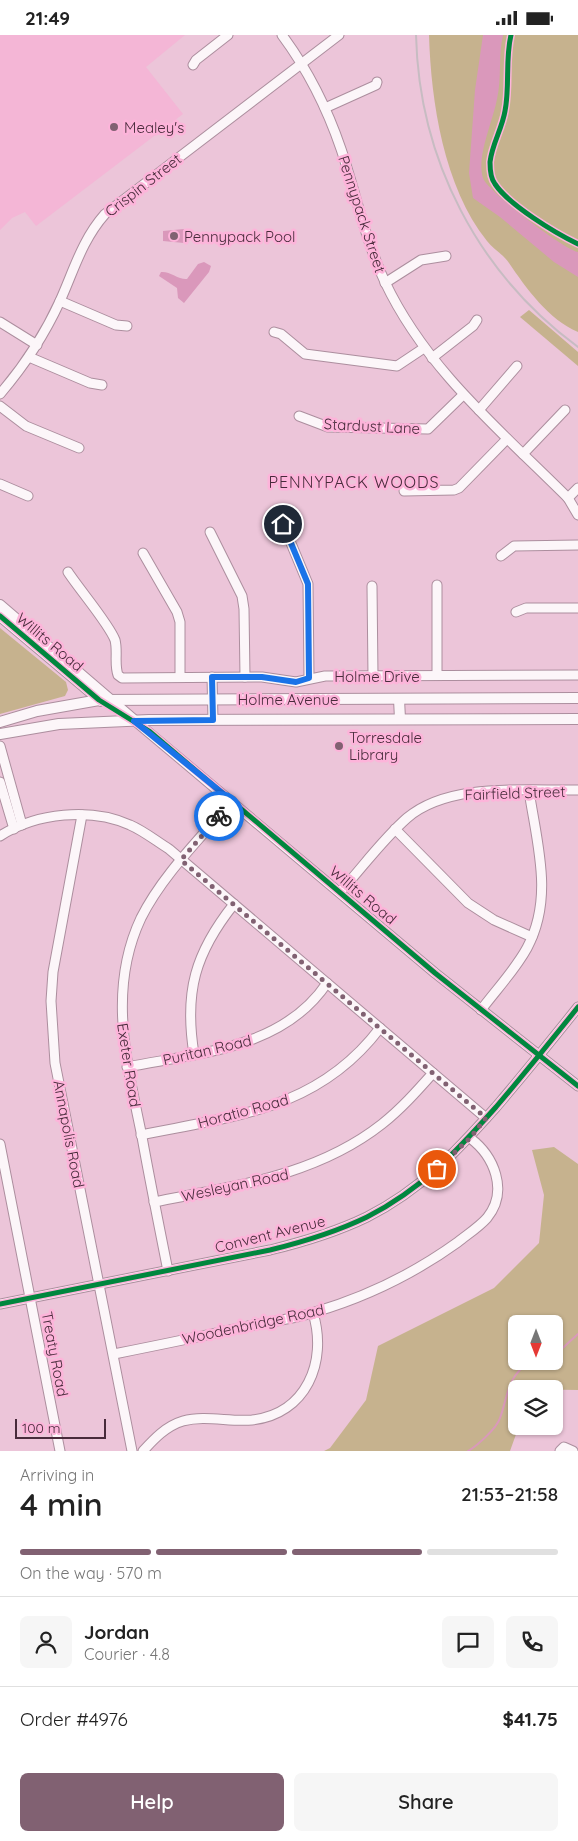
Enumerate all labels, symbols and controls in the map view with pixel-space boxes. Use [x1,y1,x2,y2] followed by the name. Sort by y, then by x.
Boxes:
[25,6,70,30] text: 21:49
[124,118,184,137] place label: Mealey's
[108,121,120,133] marker: Mealey's
[101,149,185,221] street label: Crispin Street
[334,153,390,275] street label: Pennypack Street
[184,227,295,246] place label: Pennypack Pool
[168,230,180,242] marker: Pennypack Pool
[323,414,421,438] street label: Stardust Lane
[268,472,440,492] district label: PENNYPACK WOODS
[262,503,304,545] pin
[269,510,297,538] icon: home
[13,609,87,675] street label: Willits Road
[334,667,420,686] street label: Holme Drive
[238,690,338,709] street label: Holme Avenue
[349,728,422,764] place label: Torresdale Library
[333,740,345,752] marker: Torresdale Library
[464,782,566,804] street label: Fairfield Street
[194,791,244,841] courier
[205,802,233,830] icon: bike
[326,862,400,928] street label: Willits Road
[113,1022,145,1108] street label: Exeter Road
[161,1031,253,1069] street label: Puritan Road
[49,1079,89,1189] street label: Annapolis Road
[196,1090,290,1132] street label: Horatio Road
[416,1148,458,1190] pin
[423,1155,451,1183] icon: bag
[180,1164,290,1206] street label: Wesleyan Road
[213,1211,327,1257] street label: Convent Avenue
[180,1300,326,1348] street label: Woodenbridge Road
[37,1310,73,1398] street label: Treaty Road
[508,1315,562,1370] north arrow
[508,1315,563,1435] map controls
[508,1380,563,1435] button: layers
[15,1416,106,1439] scale bar
[22,1419,60,1437] text: 100 m
[20,1465,94,1485] text: Arriving in
[461,1482,558,1506] text: 21:53–21:58
[20,1484,103,1524] text: 4 min
[20,1563,162,1583] text: On the way · 570 m
[20,1616,72,1668] button: person
[442,1616,494,1668] button: chat
[506,1616,558,1668] button: phone
[84,1620,149,1644] text: Jordan
[84,1644,170,1664] text: Courier · 4.8
[20,1707,128,1731] text: Order #4976
[503,1707,558,1731] text: $41.75
[20,1773,284,1831] button: Help
[294,1773,558,1831] button: Share

